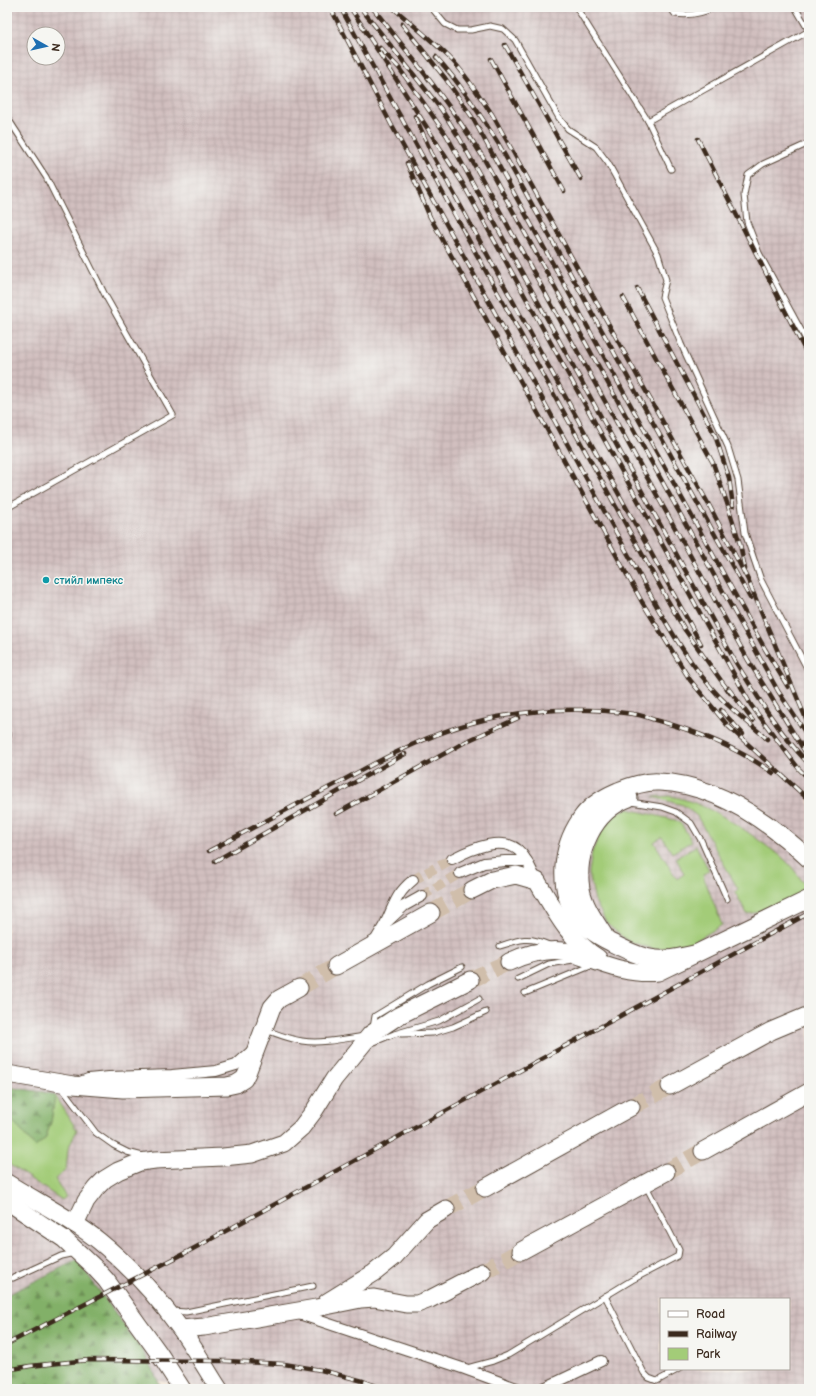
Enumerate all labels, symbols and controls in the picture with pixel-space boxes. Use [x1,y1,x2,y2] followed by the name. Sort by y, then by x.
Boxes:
[26,26,66,66] north arrow
[48,42,62,52] text: N
[54,574,124,587] place label: стийл импекс
[41,575,51,585] marker: стийл импекс
[660,1298,790,1370] legend
[696,1307,725,1322] text: Road
[696,1327,738,1342] text: Railway
[696,1347,720,1362] text: Park

